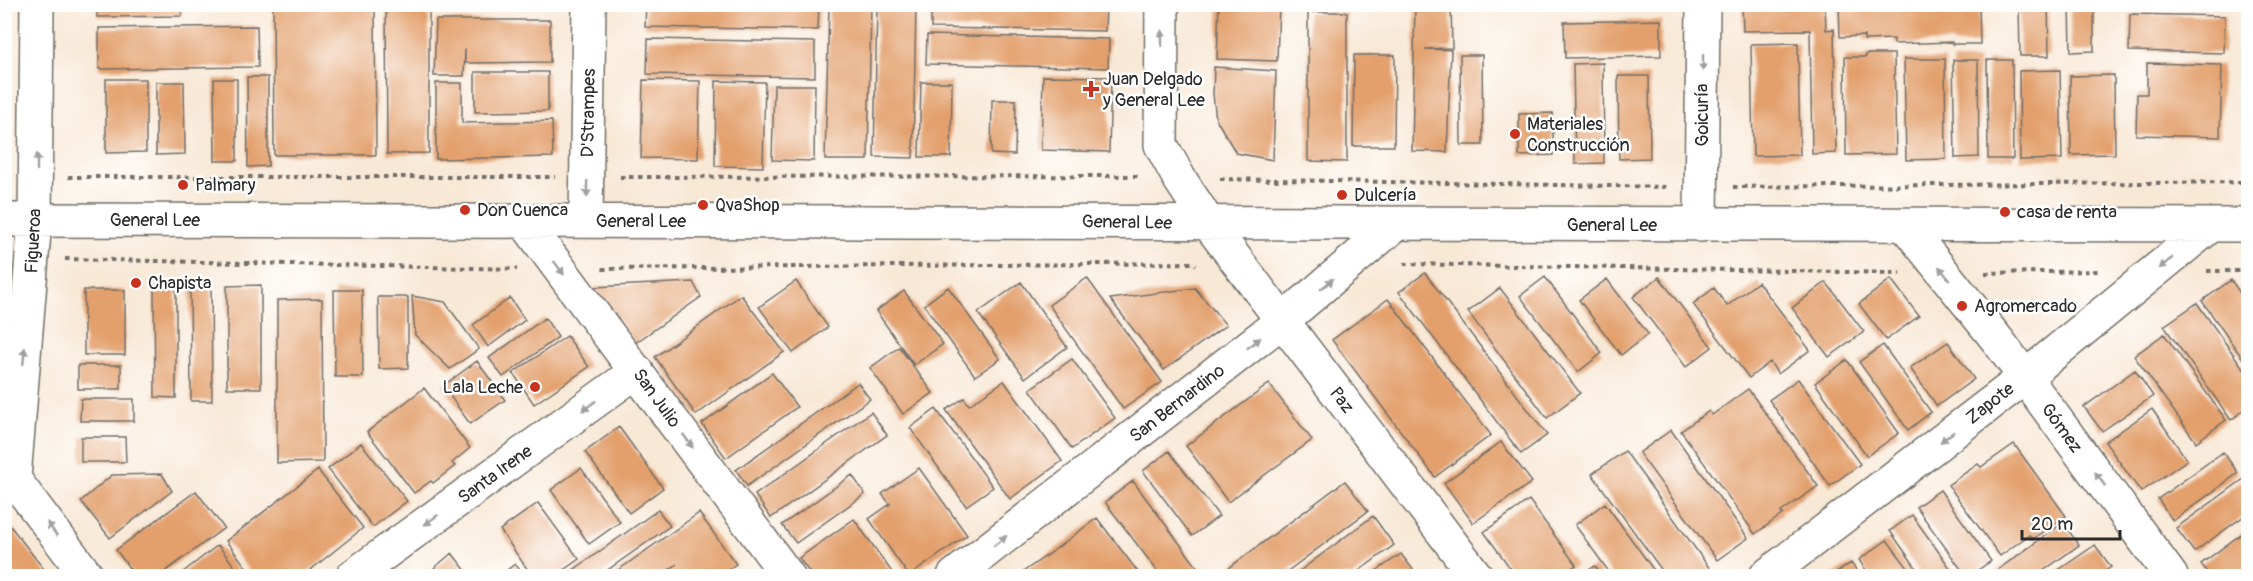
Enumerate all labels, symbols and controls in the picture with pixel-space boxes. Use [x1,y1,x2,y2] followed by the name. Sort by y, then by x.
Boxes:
[1157,29,1167,48] one-way arrow
[1698,53,1708,72] one-way arrow
[576,68,601,158] street label: D'Strampes
[1102,68,1205,112] place label: Juan Delgado y General Lee
[1084,82,1098,96] marker: Juan Delgado y General Lee
[1691,84,1714,146] street label: Goicuría
[1527,113,1630,157] place label: Materiales Construcción
[1508,127,1522,141] marker: Materiales Construcción
[32,152,42,171] one-way arrow
[195,174,256,197] place label: Palmary
[176,178,190,192] marker: Palmary
[582,179,592,198] one-way arrow
[1354,184,1416,207] place label: Dulcería
[1335,188,1349,202] marker: Dulcería
[715,194,780,217] place label: QvaShop
[696,198,710,212] marker: QvaShop
[477,199,568,222] place label: Don Cuenca
[2017,201,2117,224] place label: casa de renta
[458,203,472,217] marker: Don Cuenca
[1998,205,2012,219] marker: casa de renta
[20,208,47,274] street label: Figueroa
[110,209,200,232] street label: General Lee
[596,210,686,233] street label: General Lee
[1082,210,1173,235] street label: General Lee
[1567,214,1657,237] street label: General Lee
[2158,257,2174,270] one-way arrow
[552,260,565,276] one-way arrow
[1937,265,1950,281] one-way arrow
[148,272,211,295] place label: Chapista
[129,276,143,290] marker: Chapista
[1319,277,1335,290] one-way arrow
[1974,295,2077,318] place label: Agromercado
[1955,299,1969,313] marker: Agromercado
[1246,338,1261,350] one-way arrow
[19,347,29,366] one-way arrow
[1125,359,1230,448] street label: San Bernardino
[628,364,686,433] street label: San Julio
[442,376,523,399] place label: Lala Leche
[1962,377,2019,429] street label: Zapote
[528,380,542,394] marker: Lala Leche
[1324,383,1359,418] street label: Paz
[582,399,597,411] one-way arrow
[2036,399,2087,458] street label: Gómez
[1939,430,1955,443] one-way arrow
[682,433,694,449] one-way arrow
[454,440,537,509] street label: Santa Irene
[2094,471,2106,486] one-way arrow
[2022,503,2120,541] scale bar
[2031,513,2073,536] text: 20 m
[424,514,440,526] one-way arrow
[46,522,58,538] one-way arrow
[993,535,1008,547] one-way arrow

